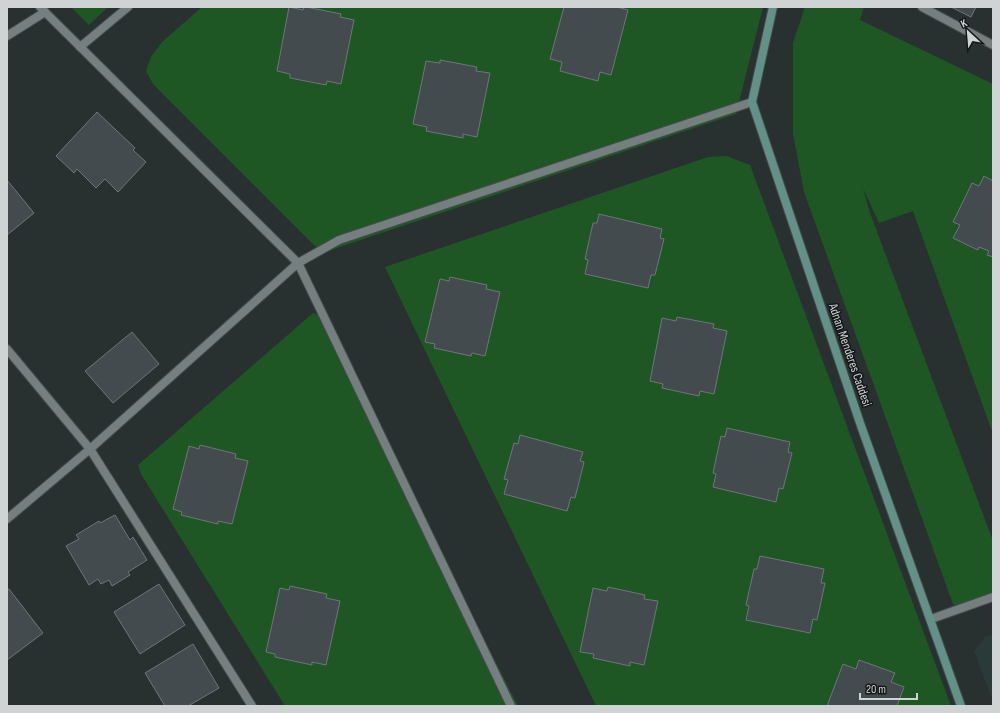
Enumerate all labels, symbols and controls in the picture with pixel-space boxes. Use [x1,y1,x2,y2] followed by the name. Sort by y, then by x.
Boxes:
[948,12,988,52] north arrow
[959,16,970,30] text: K
[825,300,875,409] street label: Adnan Menderes Caddesi
[860,675,917,701] scale bar
[866,682,886,697] text: 20 m

